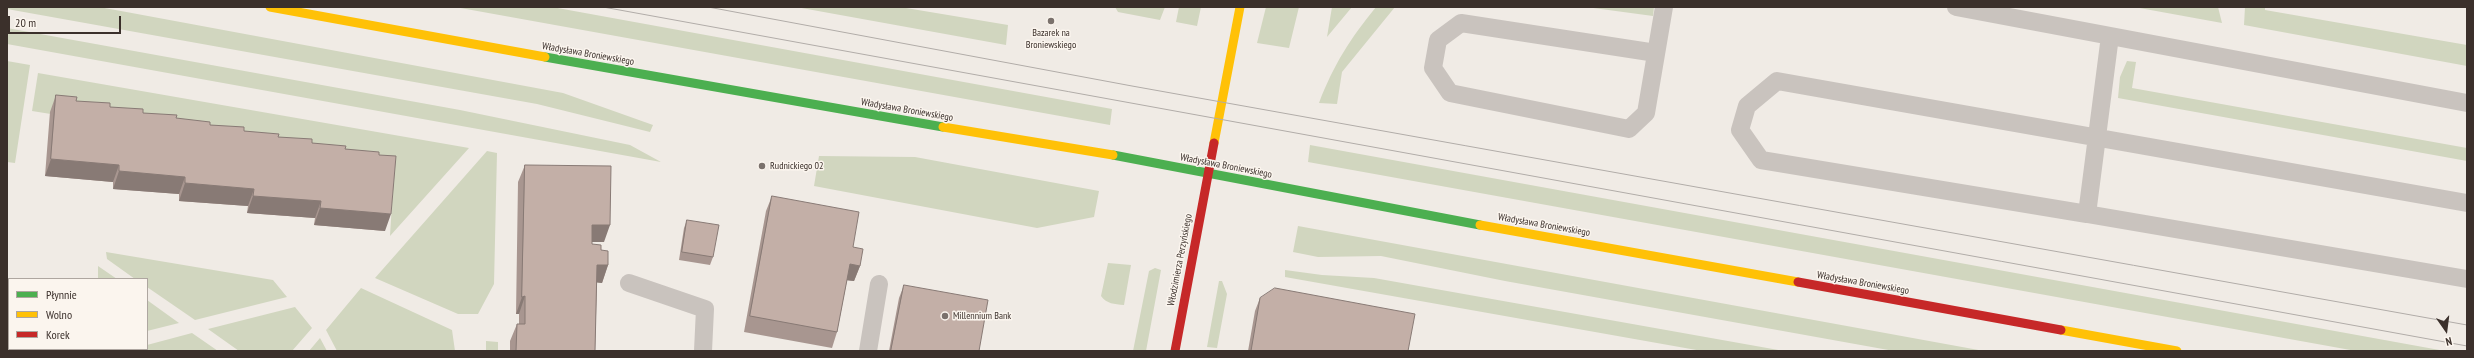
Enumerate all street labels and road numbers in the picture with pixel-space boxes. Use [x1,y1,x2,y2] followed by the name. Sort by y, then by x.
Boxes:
[541,40,635,68] street label: Władysława Broniewskiego
[860,96,954,124] street label: Władysława Broniewskiego
[1179,151,1273,181] street label: Władysława Broniewskiego
[1497,211,1591,239] street label: Władysława Broniewskiego
[1165,213,1195,307] street label: Włodzimierza Perzyńskiego
[1816,269,1910,297] street label: Władysława Broniewskiego

